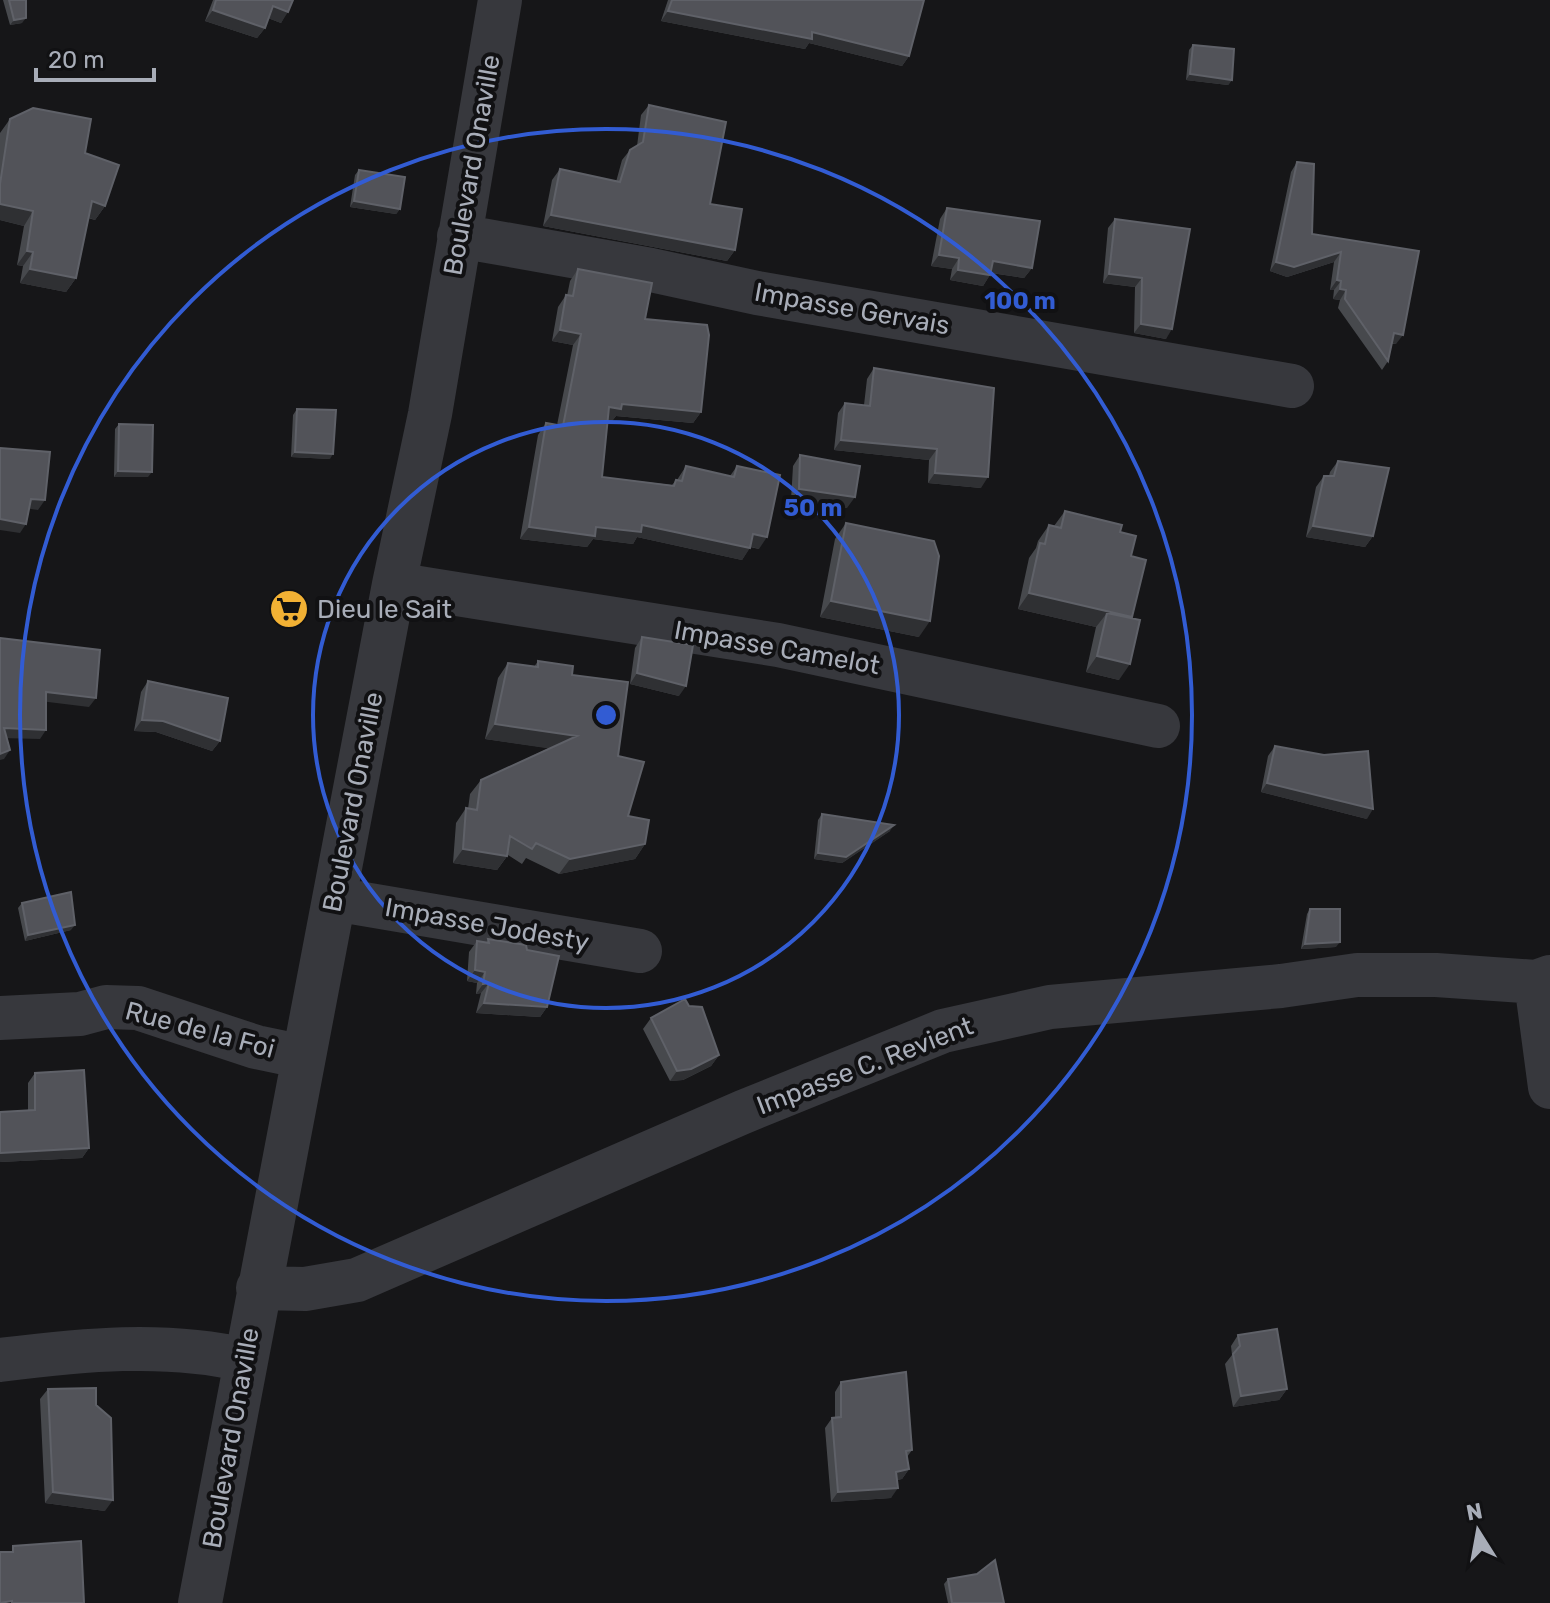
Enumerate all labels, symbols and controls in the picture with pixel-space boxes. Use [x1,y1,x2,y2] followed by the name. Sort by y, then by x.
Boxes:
[36,32,154,82] scale bar
[48,46,105,74] text: 20 m
[437,52,507,278] street label: Boulevard Onaville
[752,277,952,341] street label: Impasse Gervais
[984,287,1056,315] text: 100 m
[784,494,842,522] text: 50 m
[268,588,310,630] supermarket icon: Dieu le Sait
[317,594,452,625] place label: Dieu le Sait
[672,615,882,681] street label: Impasse Camelot
[316,689,390,915] street label: Boulevard Onaville
[592,701,620,729] centre of rings
[383,892,591,958] street label: Impasse Jodesty
[122,995,278,1065] street label: Rue de la Foi
[752,1010,978,1122] street label: Impasse C. Revient
[196,1325,266,1551] street label: Boulevard Onaville
[1438,1491,1518,1571] north arrow
[1464,1497,1485,1527] text: N

